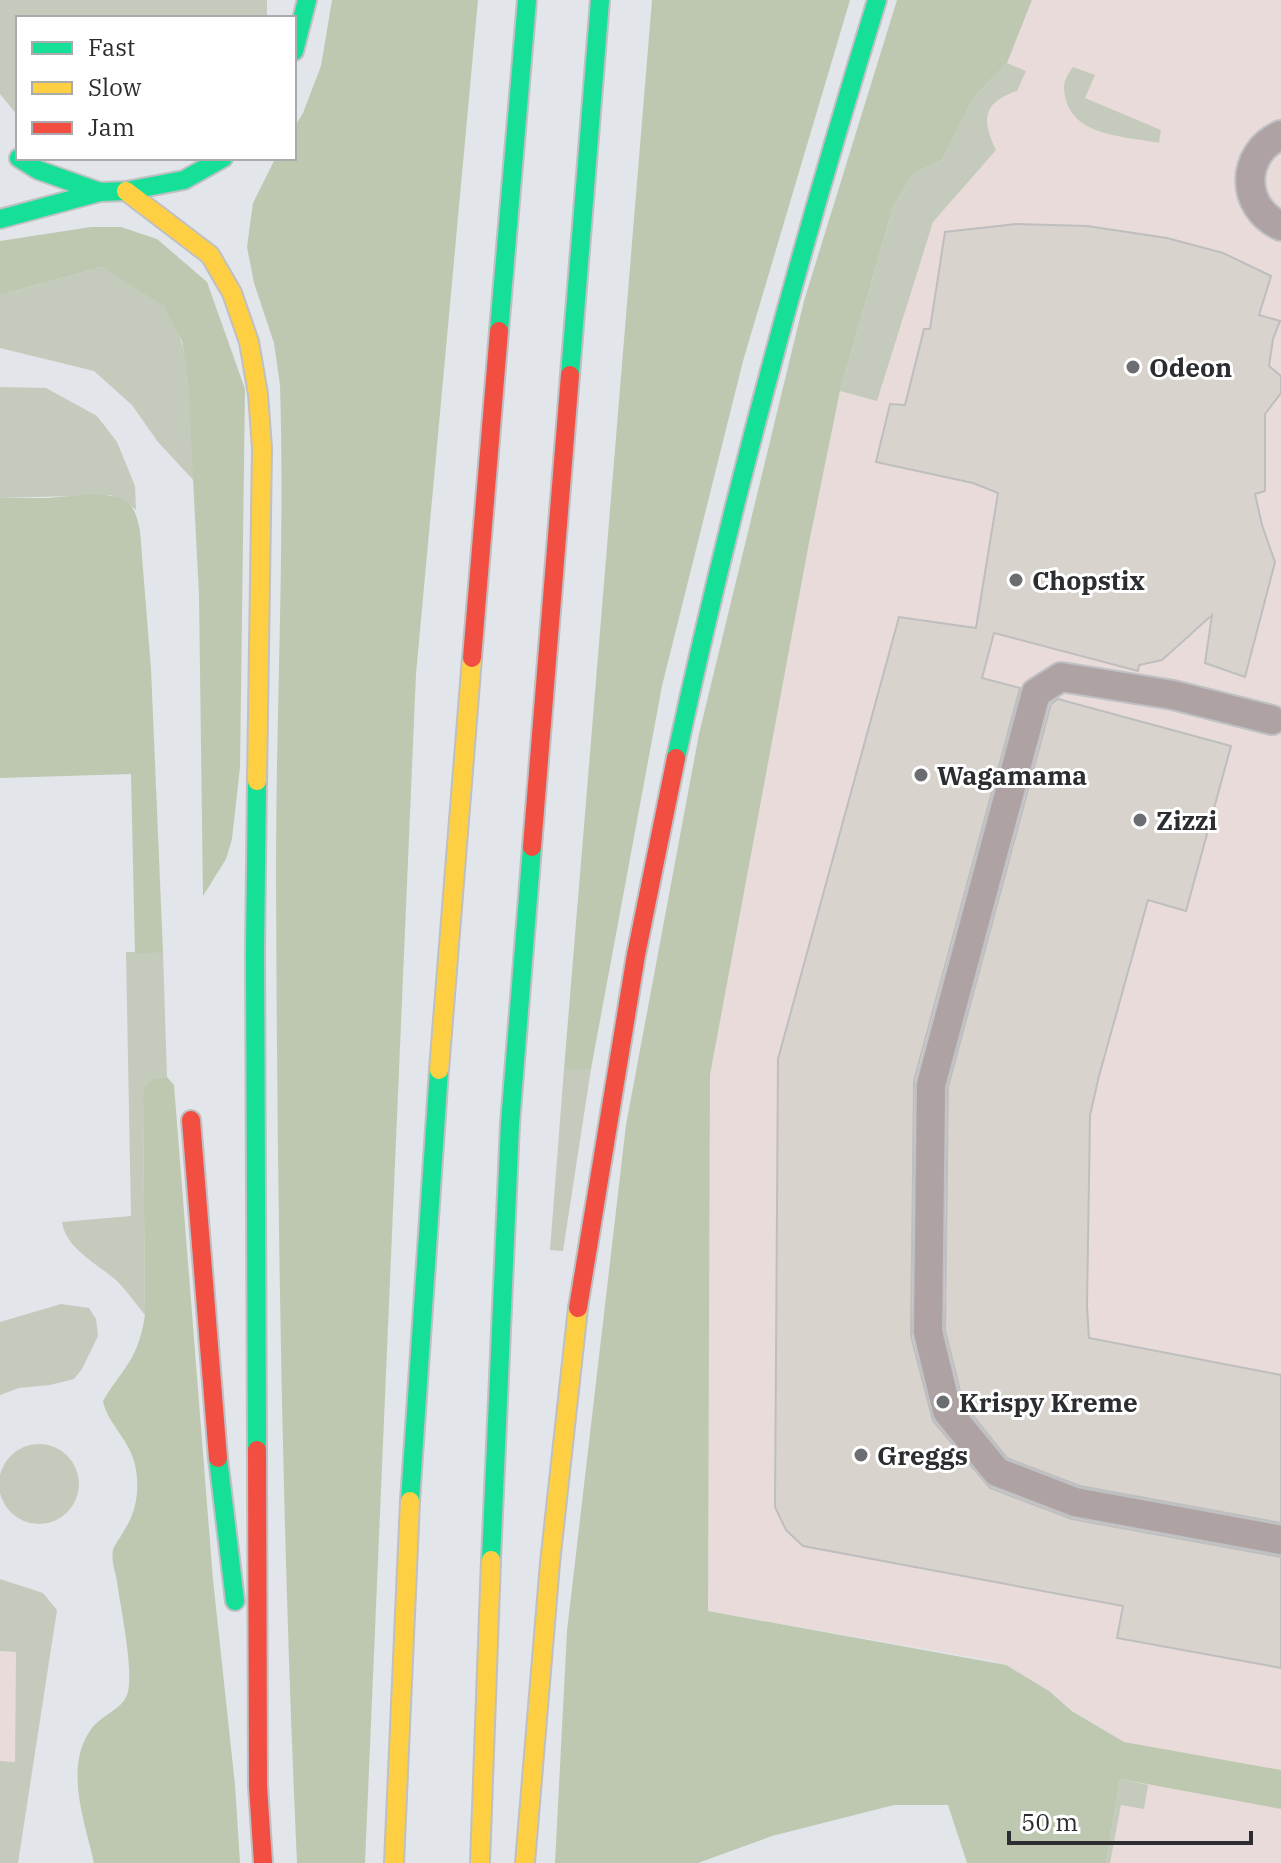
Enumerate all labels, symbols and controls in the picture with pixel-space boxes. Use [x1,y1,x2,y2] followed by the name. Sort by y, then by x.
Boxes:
[16,16,296,160] legend
[88,31,135,63] text: Fast
[88,71,142,103] text: Slow
[88,111,135,143] text: Jam
[1149,350,1232,384] place label: Odeon
[1124,358,1142,376] marker: Odeon
[1032,563,1145,597] place label: Chopstix
[1007,571,1025,589] marker: Chopstix
[937,758,1087,792] place label: Wagamama
[912,766,930,784] marker: Wagamama
[1156,803,1217,837] place label: Zizzi
[1131,811,1149,829] marker: Zizzi
[959,1385,1138,1419] place label: Krispy Kreme
[934,1393,952,1411] marker: Krispy Kreme
[877,1438,968,1472] place label: Greggs
[852,1446,870,1464] marker: Greggs
[1009,1795,1251,1845] scale bar
[1021,1806,1078,1838] text: 50 m

